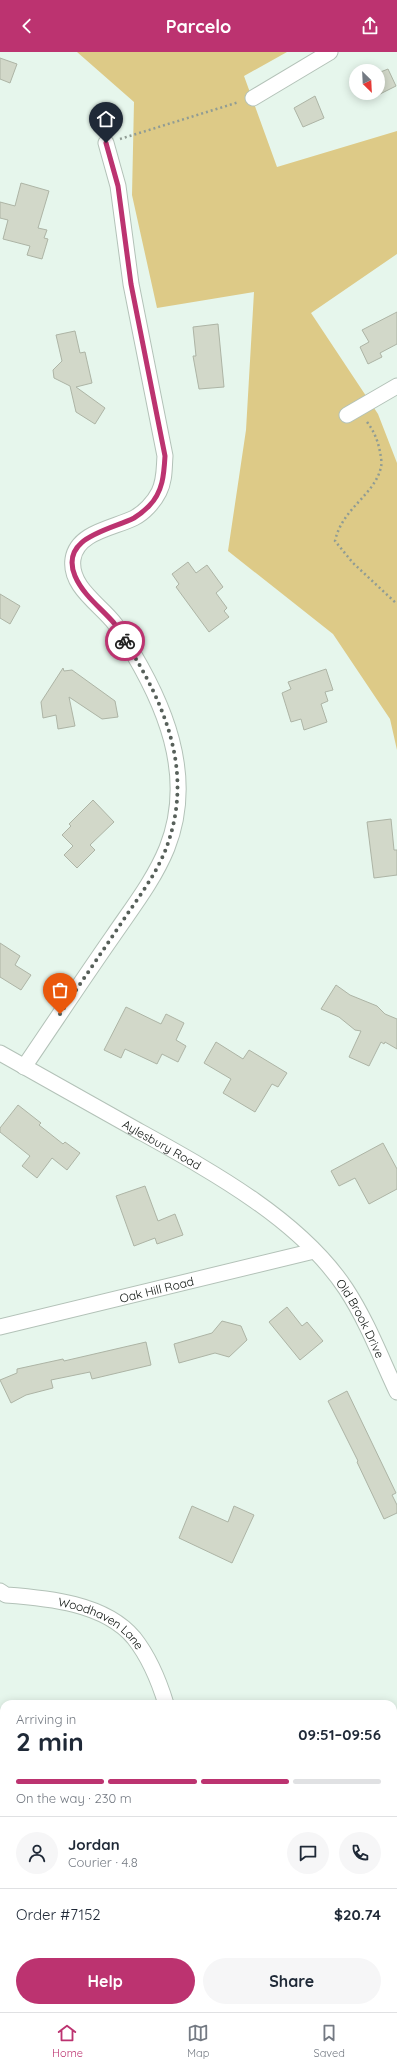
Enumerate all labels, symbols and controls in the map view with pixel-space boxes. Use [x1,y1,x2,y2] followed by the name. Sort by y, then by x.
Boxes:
[16,15,38,37] icon: back
[166,15,231,38] text: Parcelo
[359,15,381,37] icon: share
[349,64,385,100] north arrow
[349,64,385,100] map controls
[89,102,123,143] pin
[95,108,117,130] icon: home
[105,621,145,661] courier
[114,630,136,652] icon: bike
[43,973,77,1014] pin
[49,979,71,1001] icon: bag
[120,1116,204,1172] street label: Aylesbury Road
[118,1273,195,1305] street label: Oak Hill Road
[334,1276,388,1360] street label: Old Brook Drive
[57,1594,147,1652] street label: Woodhaven Lane
[16,1711,76,1727] text: Arriving in
[16,1725,84,1758] text: 2 min
[298,1725,381,1744] text: 09:51–09:56
[16,1790,132,1806] text: On the way · 230 m
[16,1832,58,1874] button: person
[287,1832,329,1874] button: chat
[339,1832,381,1874] button: phone
[68,1835,120,1854] text: Jordan
[68,1854,138,1870] text: Courier · 4.8
[16,1905,101,1924] text: Order #7152
[334,1905,381,1924] text: $20.74
[16,1958,195,2004] button: Help
[203,1958,381,2004] button: Share
[52,2022,83,2060] tab: Home
[187,2022,209,2060] tab: Map
[314,2022,345,2060] tab: Saved

